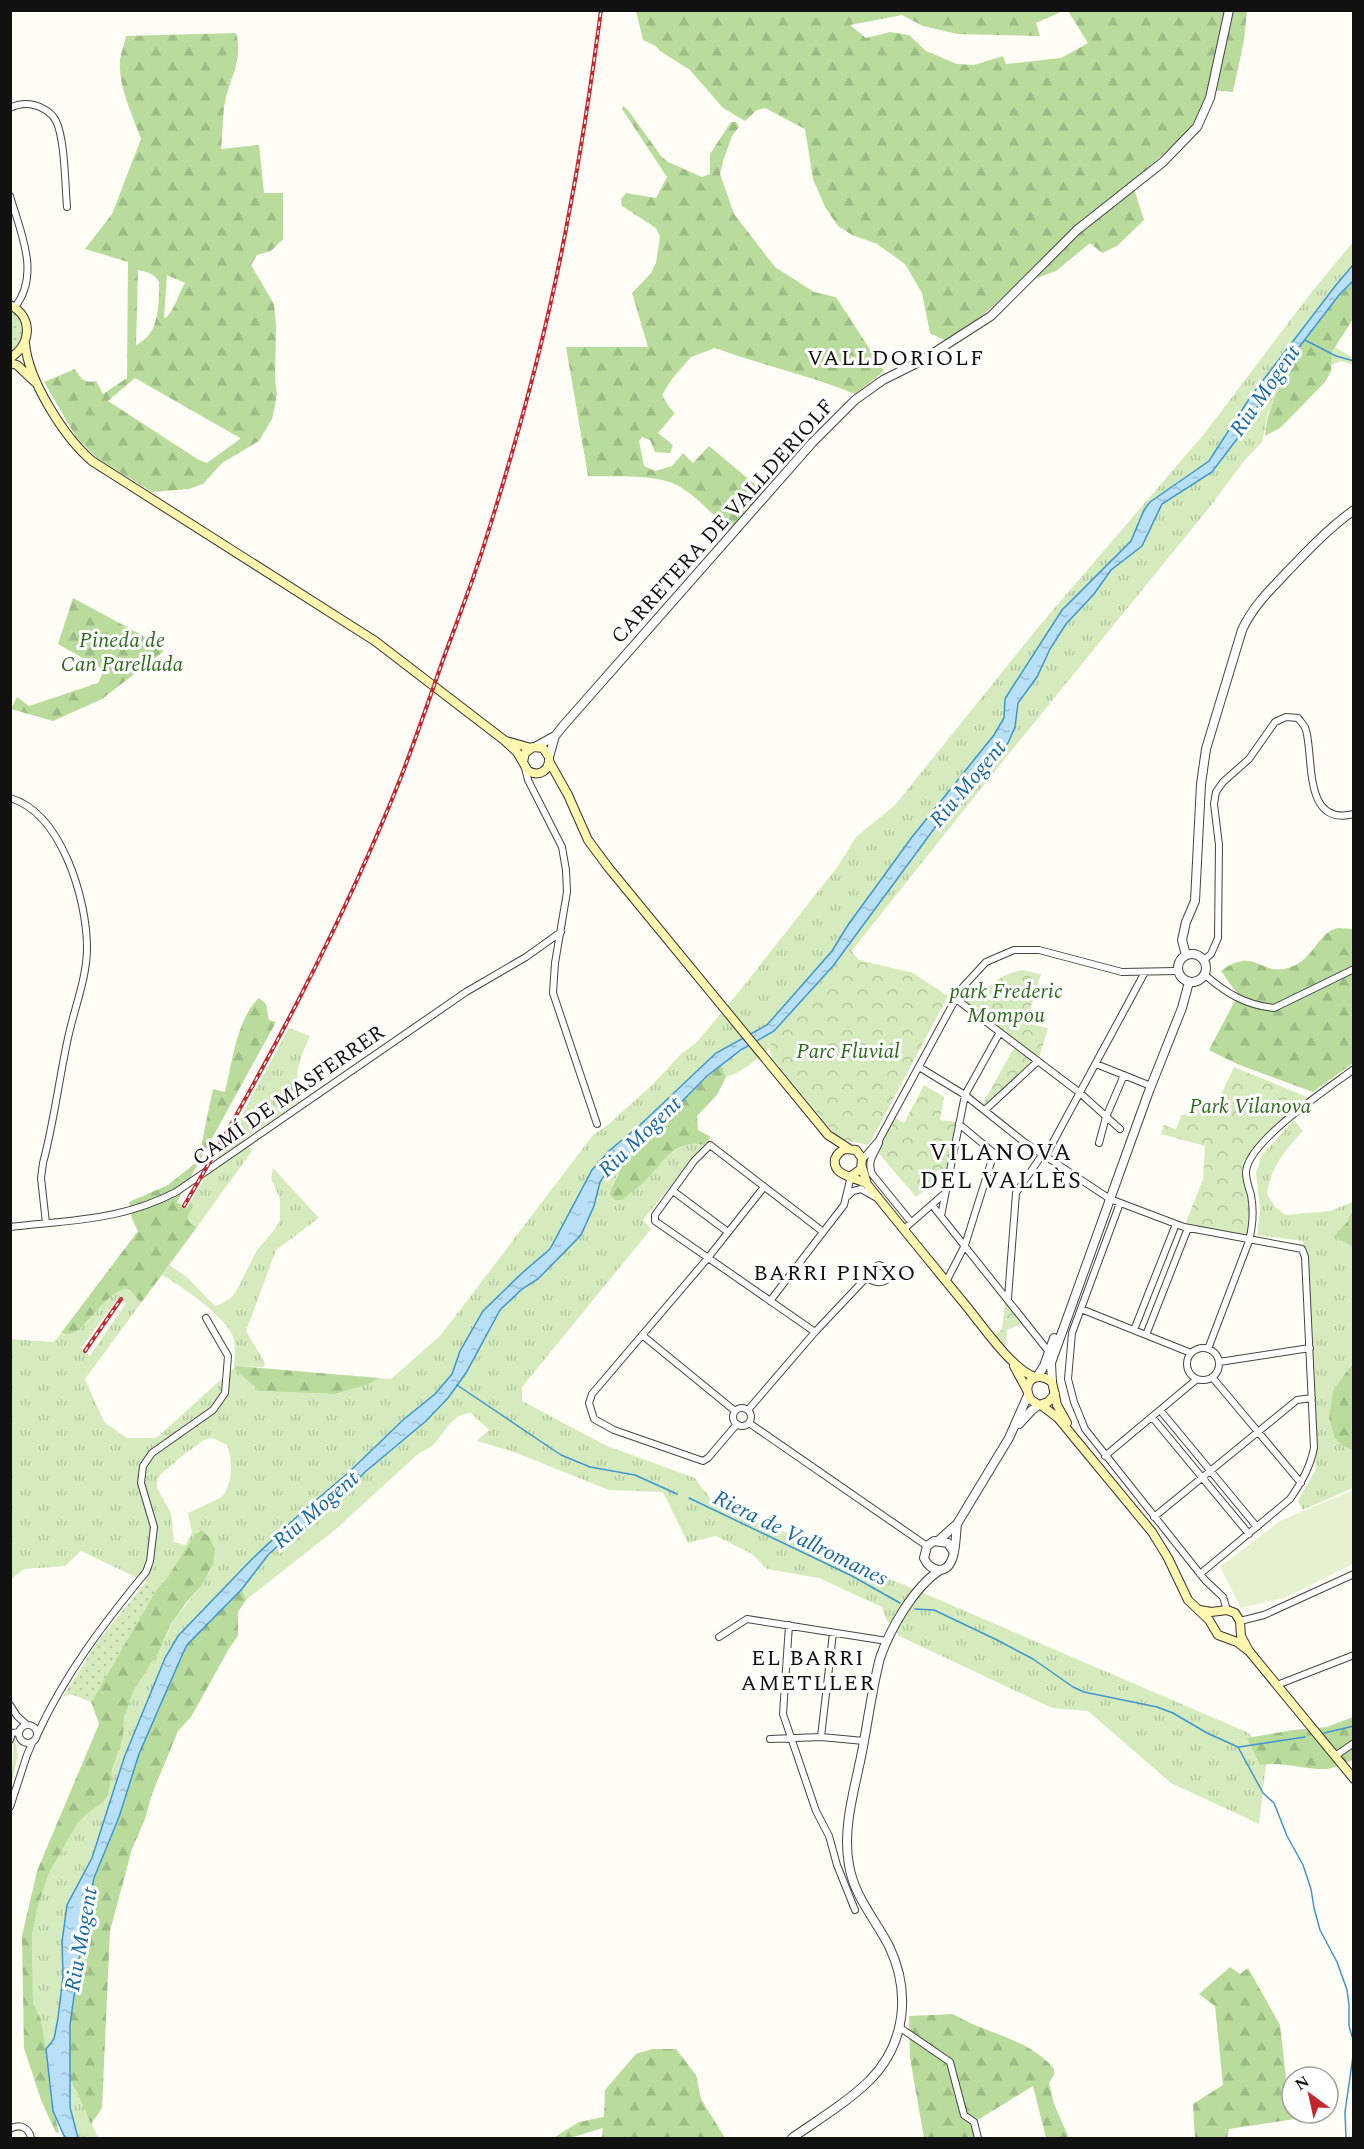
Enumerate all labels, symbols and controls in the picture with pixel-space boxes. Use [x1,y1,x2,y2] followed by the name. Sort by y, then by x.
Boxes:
[1222,337,1310,443] water label: Riu Mogent
[807,342,985,375] district label: VALLDORIOLF
[604,392,842,652] street label: CARRETERA DE VALLDERIOLF
[61,625,184,681] park label: Pineda de Can Parellada
[922,732,1015,835] water label: Riu Mogent
[948,976,1063,1032] park label: park Frederic Mompou
[186,1017,391,1174] street label: CAMÍ DE MASFERRER
[796,1036,900,1068] park label: Parc Fluvial
[591,1088,690,1185] water label: Riu Mogent
[1189,1091,1311,1123] park label: Park Vilanova
[920,1135,1082,1199] district label: VILANOVA DEL VALLÈS
[753,1257,917,1290] district label: BARRI PINXO
[265,1462,367,1557] water label: Riu Mogent
[707,1482,894,1595] water label: Riera de Vallromanes
[740,1642,876,1700] district label: EL BARRI AMETLLER
[56,1884,107,1994] water label: Riu Mogent
[1280,2065,1340,2125] north arrow
[1290,2070,1314,2097] text: N

